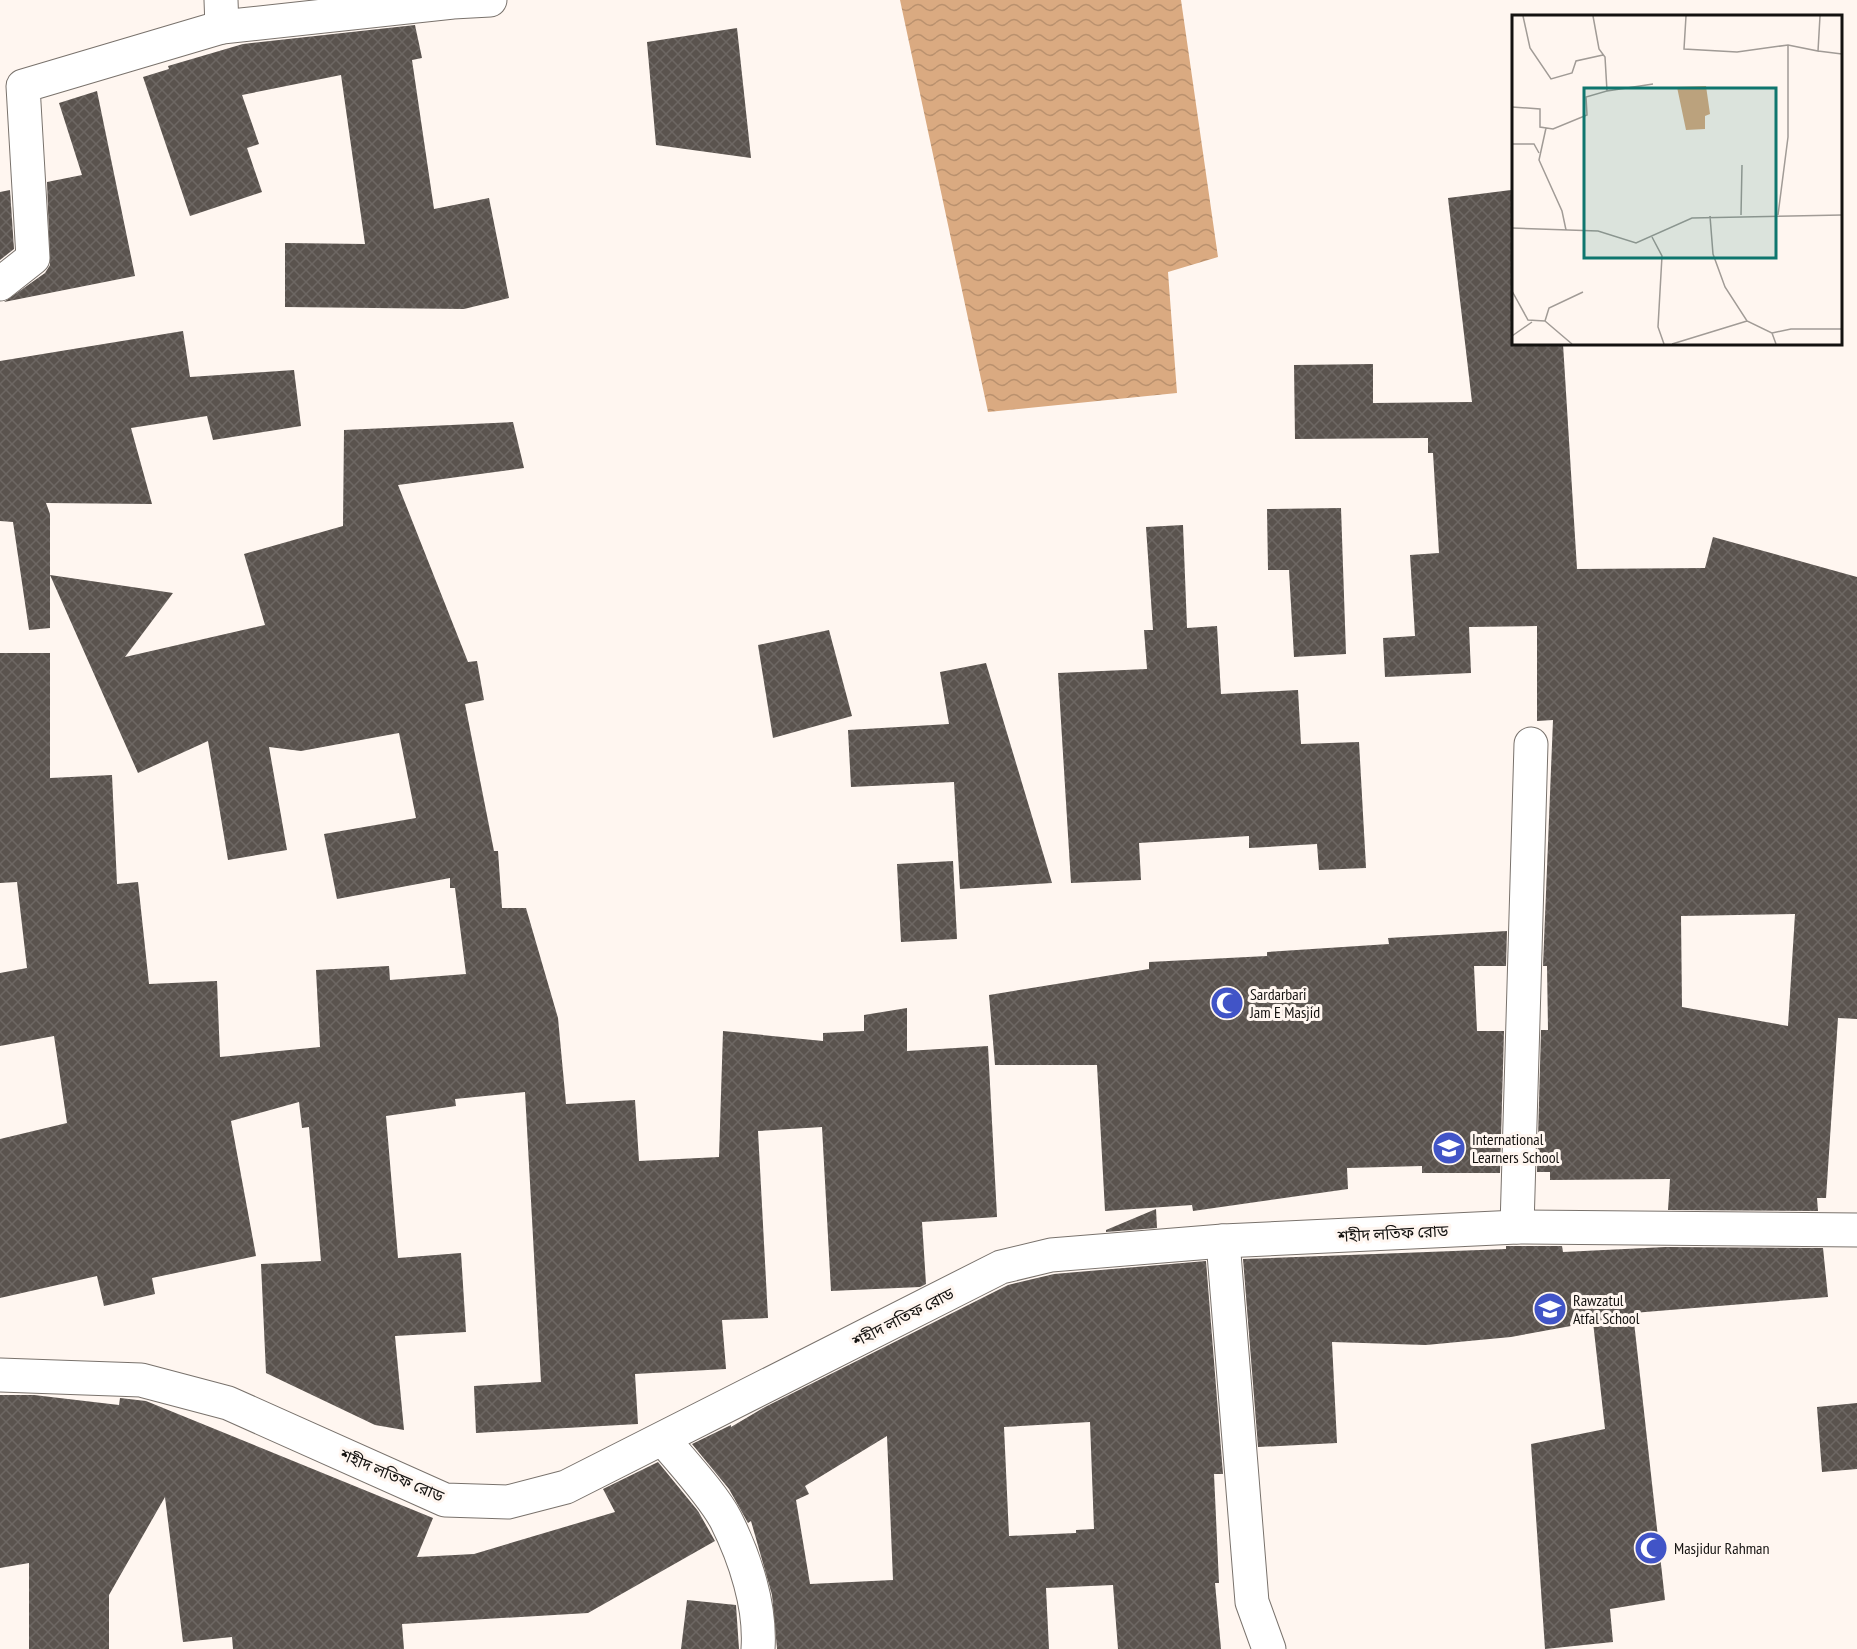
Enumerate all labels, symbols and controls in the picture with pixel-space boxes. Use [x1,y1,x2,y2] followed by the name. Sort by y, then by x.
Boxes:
[1512,15,1842,345] inset map
[1249,984,1320,1022] place label: Sardarbari Jam E Masjid
[1209,985,1245,1021] mosque icon: Sardarbari Jam E Masjid
[1472,1129,1560,1167] place label: International Learners School
[1431,1130,1467,1166] school or university icon: International Learners School
[1336,1220,1449,1246] street label: শহীদ লতিফ রোড
[848,1283,957,1352] street label: শহীদ লতিফ রোড
[1573,1290,1640,1328] place label: Rawzatul Atfal School
[1532,1291,1568,1327] school or university icon: Rawzatul Atfal School
[336,1444,447,1506] street label: শহীদ লতিফ রোড
[1633,1530,1669,1566] mosque icon: Masjidur Rahman
[1674,1538,1770,1558] place label: Masjidur Rahman

